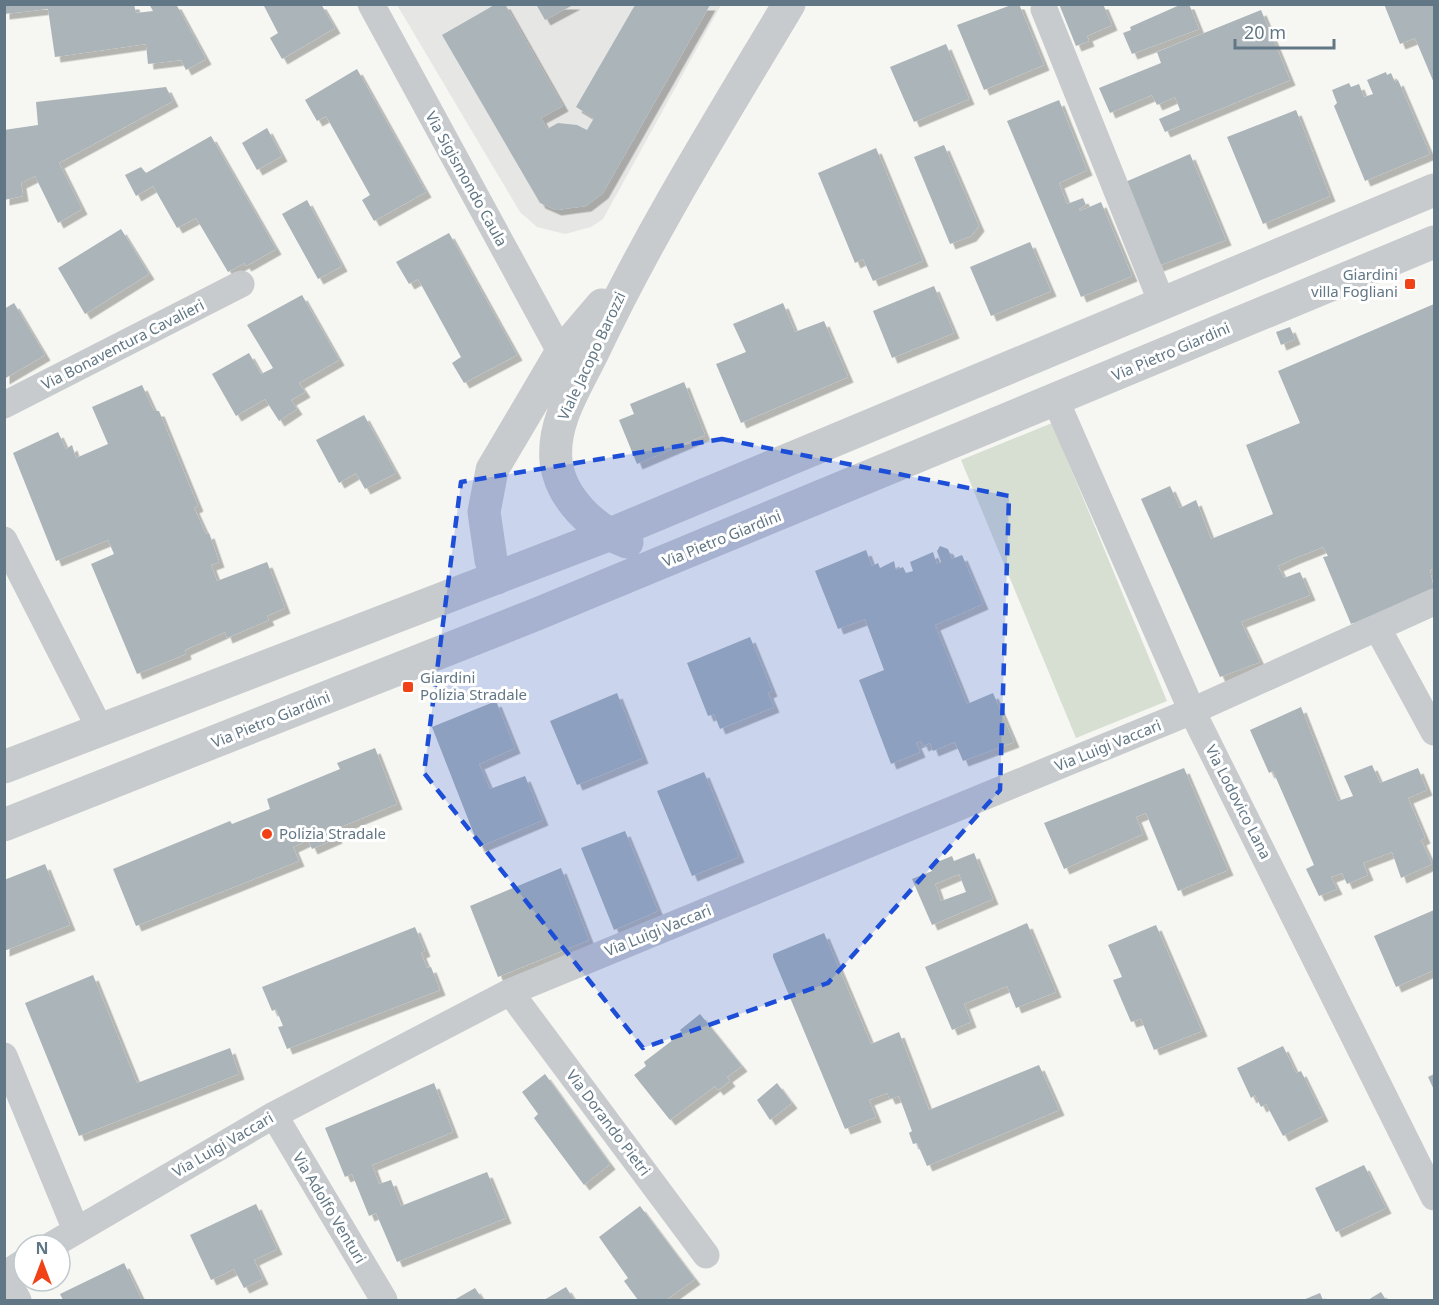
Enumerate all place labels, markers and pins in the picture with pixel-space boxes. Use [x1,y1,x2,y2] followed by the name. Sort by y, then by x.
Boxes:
[1311,264,1398,301] place label: Giardini villa Fogliani
[1403,277,1417,291] marker: Giardini villa Fogliani
[420,667,527,704] place label: Giardini Polizia Stradale
[401,680,415,694] marker: Giardini Polizia Stradale
[279,823,386,843] place label: Polizia Stradale
[260,827,274,841] marker: Polizia Stradale

